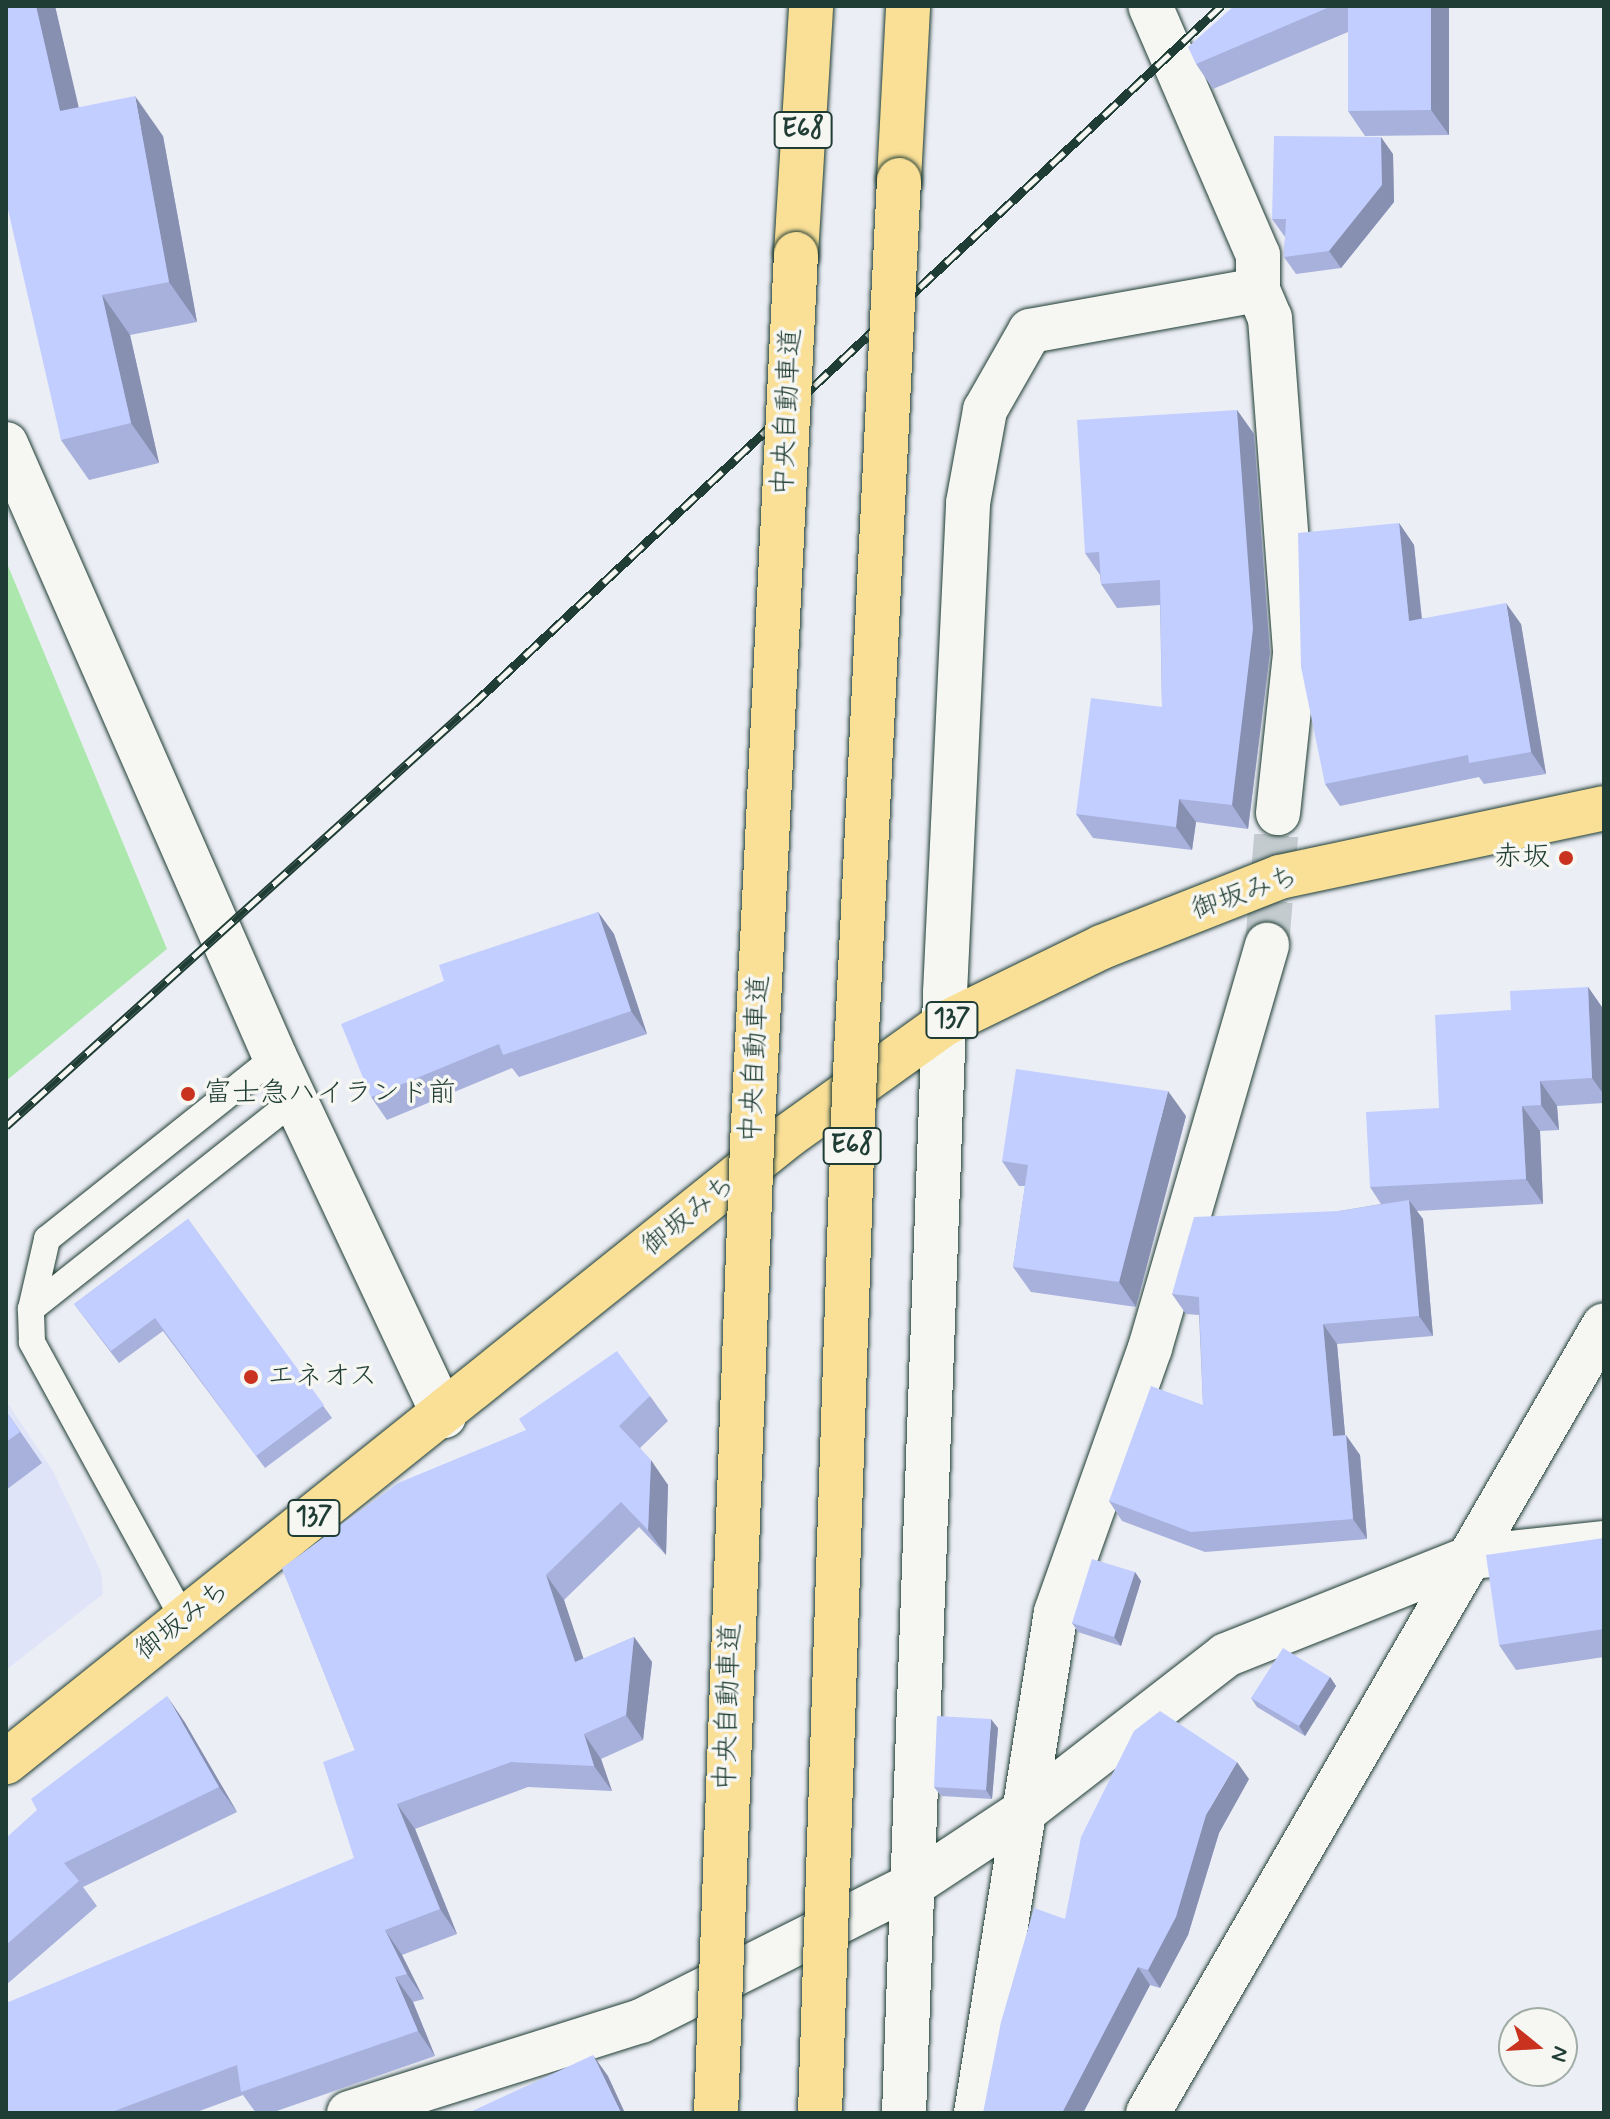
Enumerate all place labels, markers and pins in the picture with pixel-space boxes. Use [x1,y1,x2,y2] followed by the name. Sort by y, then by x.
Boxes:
[1494,841,1550,875] place label: 赤坂
[1557,849,1575,867] marker: 赤坂
[204,1077,456,1111] place label: 富士急ハイランド前
[179,1085,197,1103] marker: 富士急ハイランド前
[267,1360,379,1394] place label: エネオス
[242,1368,260,1386] marker: エネオス

